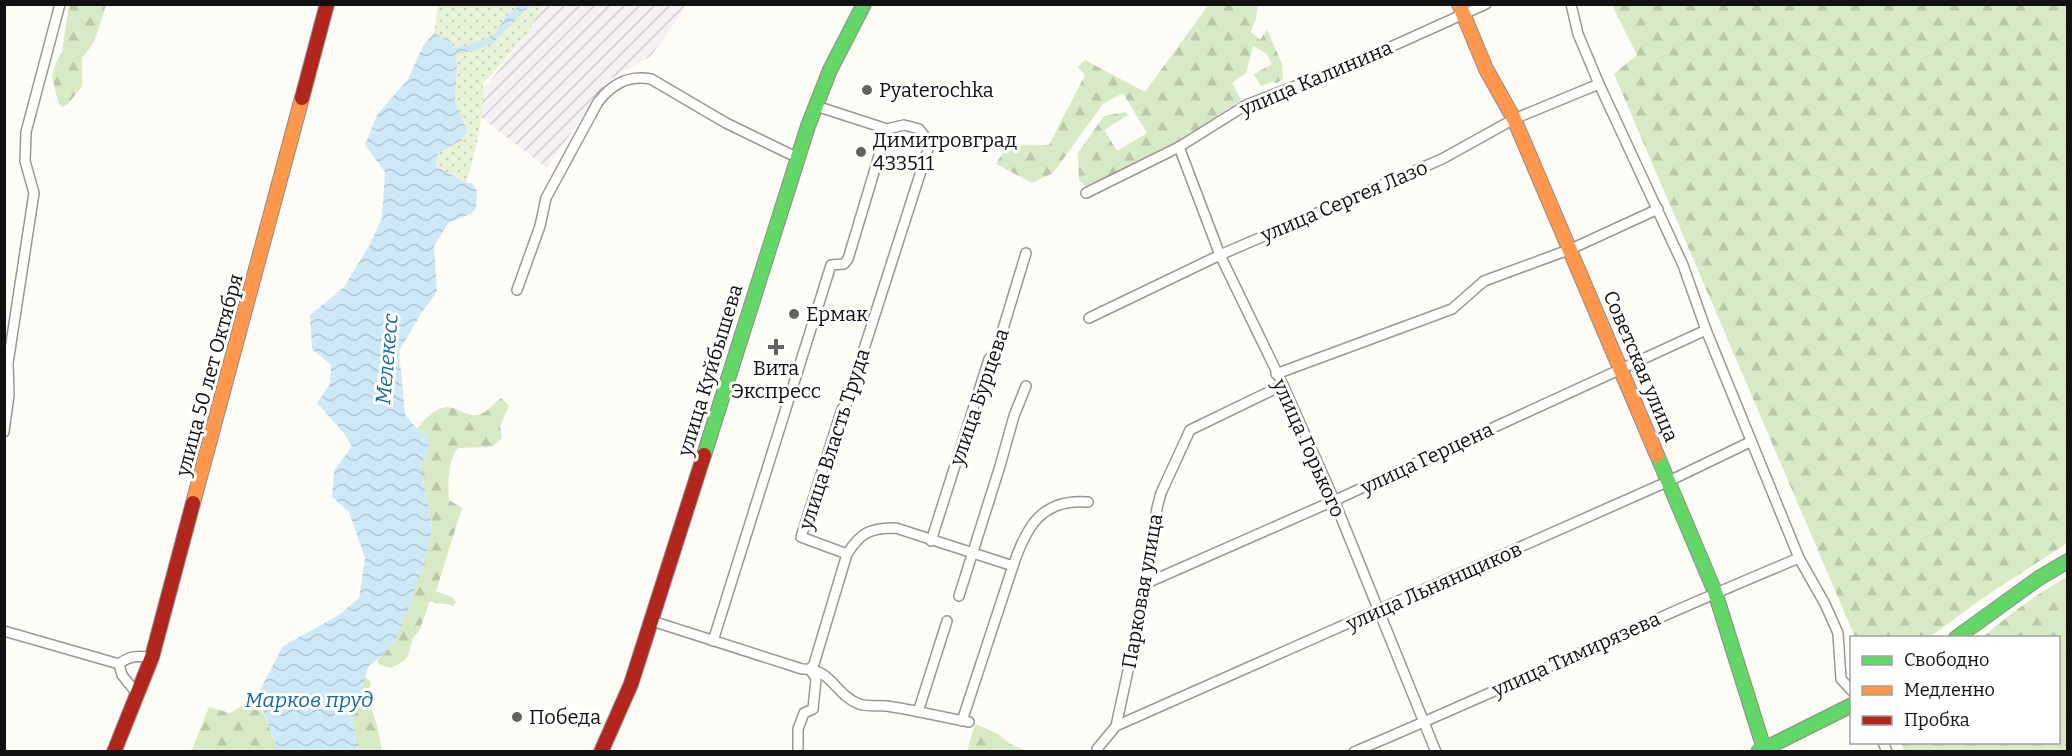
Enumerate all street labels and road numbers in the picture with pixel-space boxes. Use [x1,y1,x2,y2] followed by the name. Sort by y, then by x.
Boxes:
[1235,35,1396,121] street label: улица Калинина
[1256,155,1431,247] street label: улица Сергея Лазо
[170,271,248,480] street label: улица 50 лет Октября
[672,281,748,460] street label: улица Куйбышева
[1598,287,1684,445] street label: Советская улица
[944,325,1014,470] street label: улица Бурцева
[793,346,875,533] street label: улица Власть Труда
[1267,374,1350,521] street label: улица Горького
[1356,417,1497,500] street label: улица Герцена
[1117,512,1167,670] street label: Парковая улица
[1342,537,1525,636] street label: улица Льнянщиков
[1487,606,1664,702] street label: улица Тимирязева

